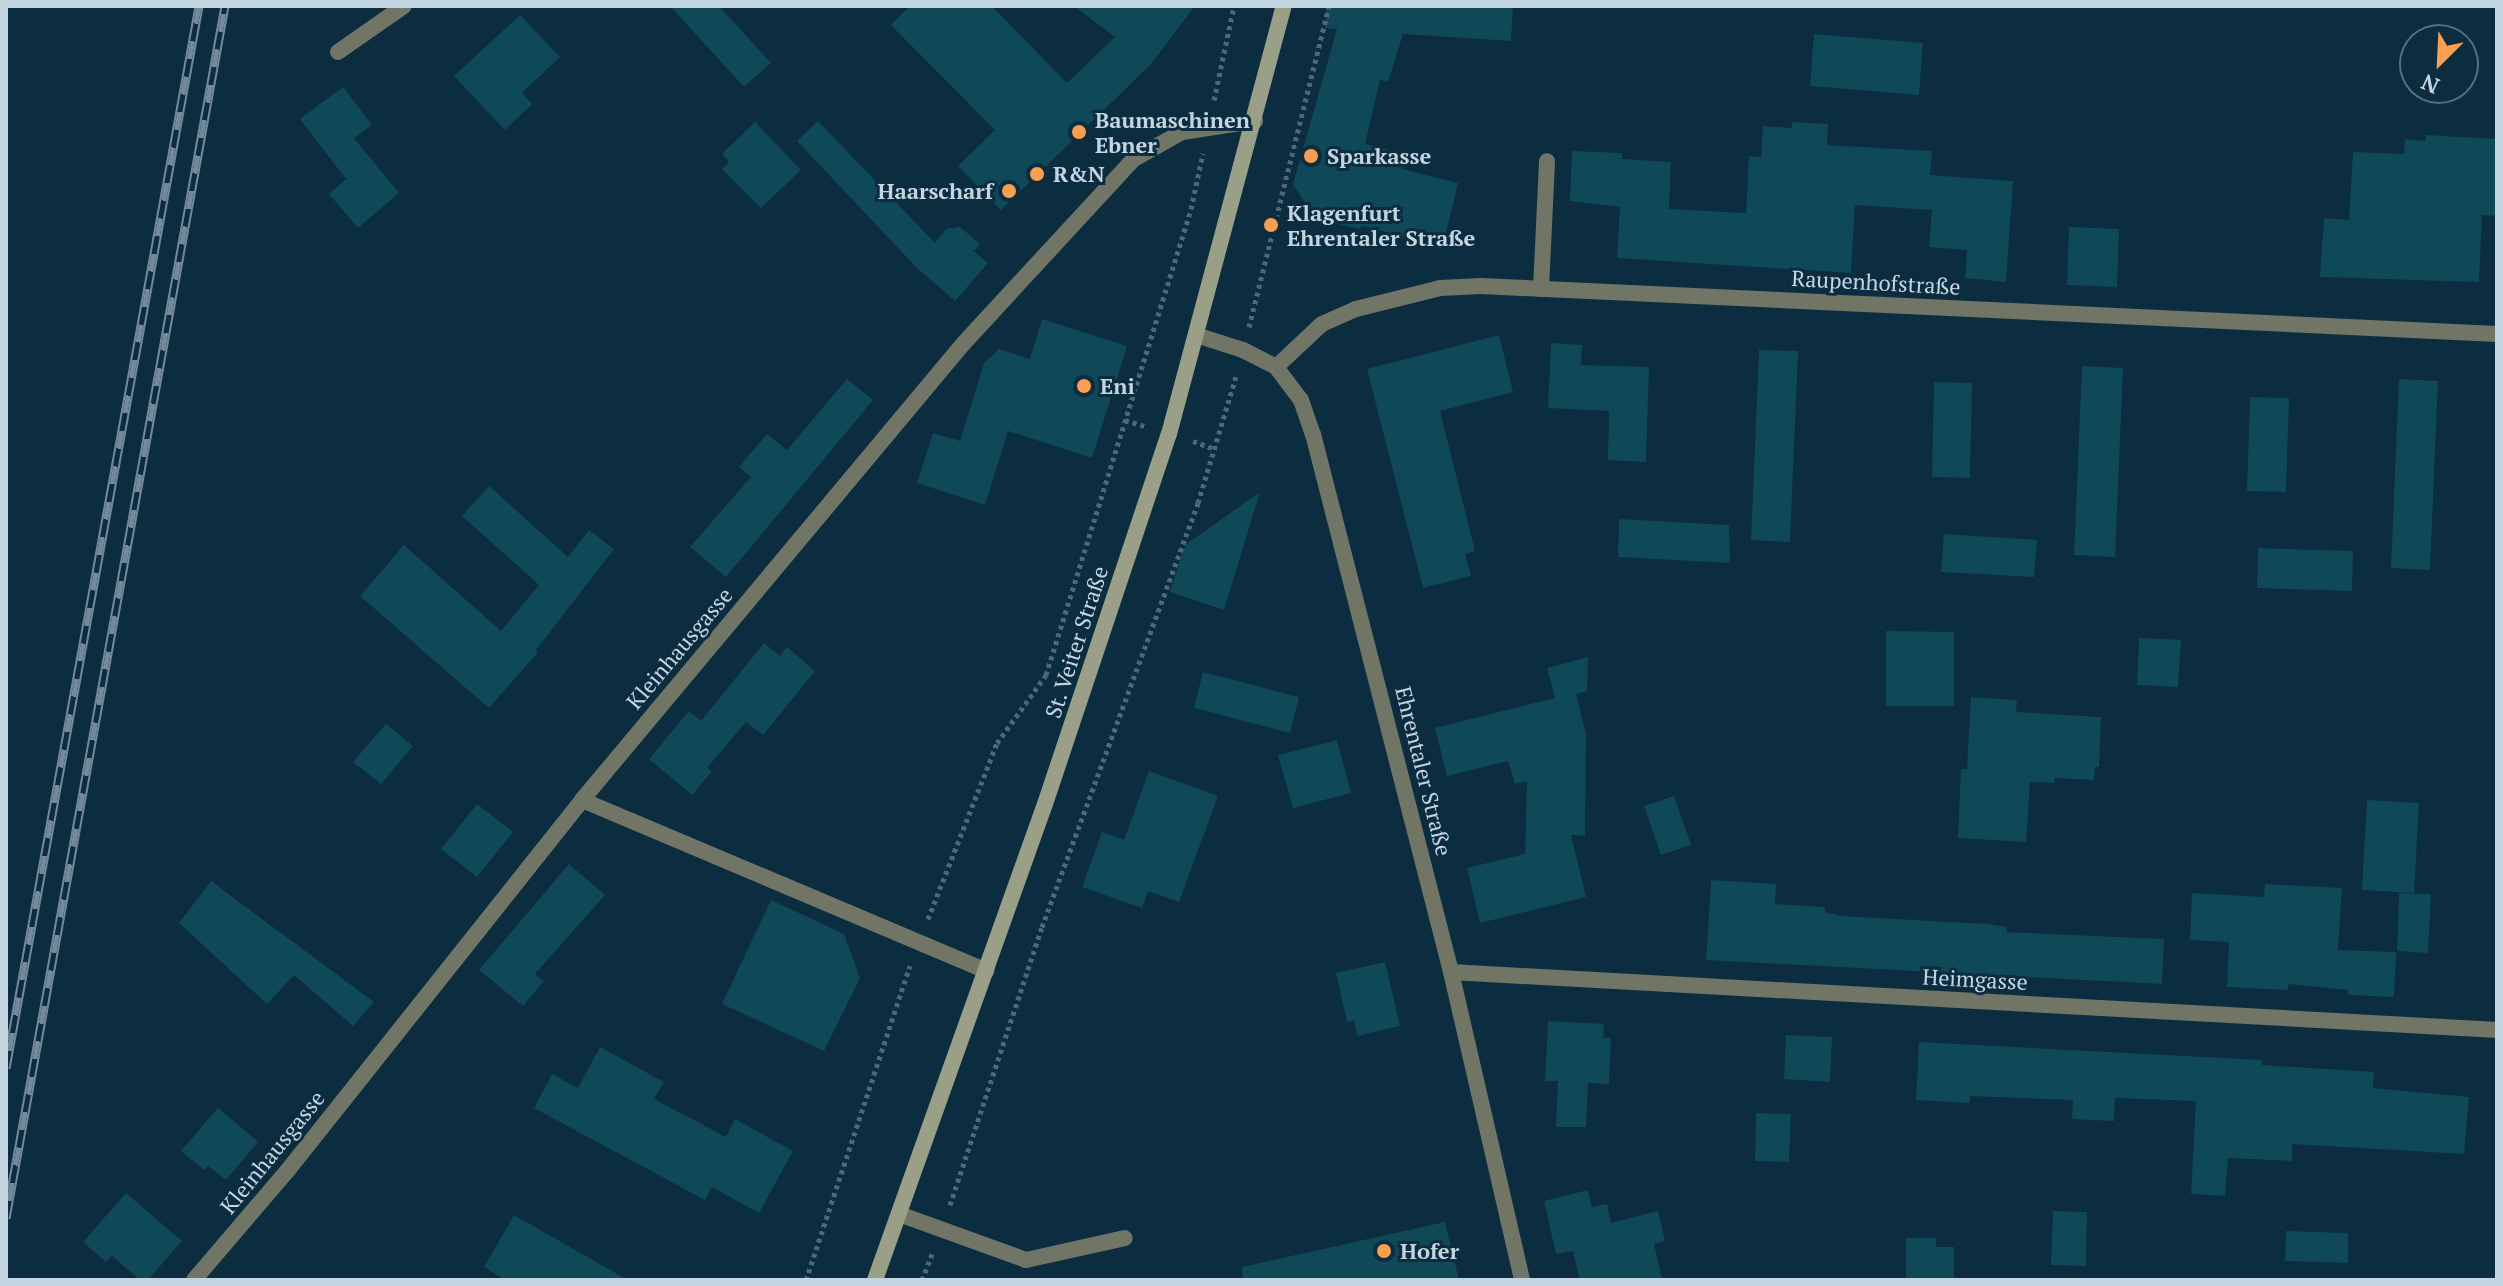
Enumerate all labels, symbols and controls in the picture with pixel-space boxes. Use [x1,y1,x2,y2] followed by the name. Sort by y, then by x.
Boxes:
[2399,24,2479,104] north arrow
[2416,68,2443,101] text: N
[1095,106,1250,158] place label: Baumaschinen Ebner
[1070,123,1088,141] marker: Baumaschinen Ebner
[1327,143,1431,169] place label: Sparkasse
[1302,147,1320,165] marker: Sparkasse
[1053,161,1105,187] place label: R&N
[1028,165,1046,183] marker: R&N
[878,178,993,204] place label: Haarscharf
[1000,182,1018,200] marker: Haarscharf
[1287,199,1475,250] place label: Klagenfurt Ehrentaler Straße
[1262,216,1280,234] marker: Klagenfurt Ehrentaler Straße
[1791,264,1961,300] street label: Raupenhofstraße
[1100,373,1135,399] place label: Eni
[1075,377,1093,395] marker: Eni
[1039,562,1113,722] street label: St. Veiter Straße
[620,582,738,714] street label: Kleinhausgasse
[1390,684,1458,858] street label: Ehrentaler Straße
[1922,963,2028,995] street label: Heimgasse
[214,1085,330,1219] street label: Kleinhausgasse
[1400,1238,1459,1264] place label: Hofer
[1375,1242,1393,1260] marker: Hofer

